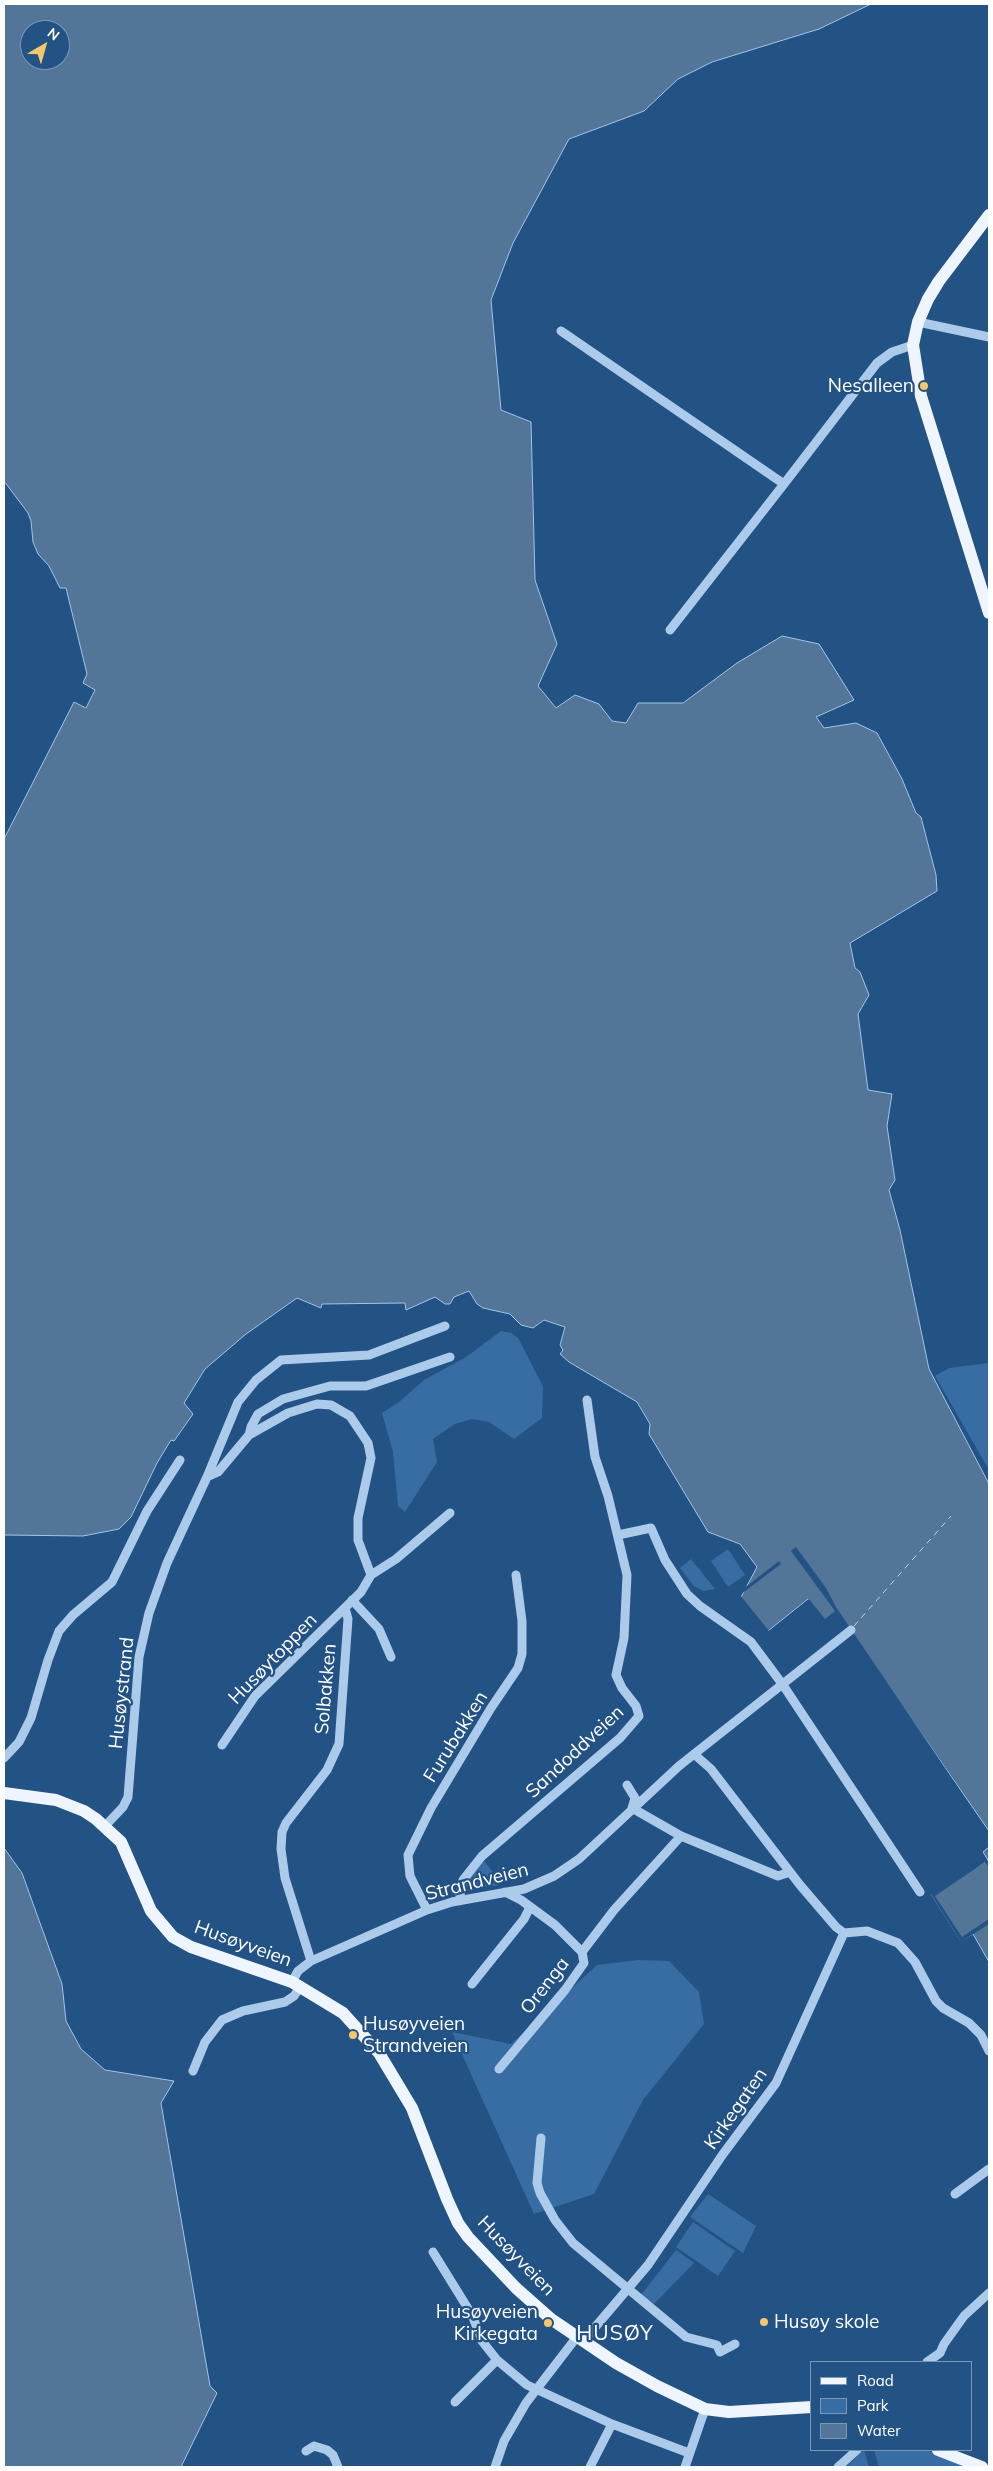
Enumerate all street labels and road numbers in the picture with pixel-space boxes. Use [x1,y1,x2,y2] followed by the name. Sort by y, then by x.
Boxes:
[224,1609,322,1709] street label: Husøytoppen
[105,1636,139,1750] street label: Husøystrand
[311,1643,341,1735] street label: Solbakken
[419,1687,493,1787] street label: Furubakken
[521,1701,629,1803] street label: Sandoddveien
[423,1858,531,1906] street label: Strandveien
[191,1916,295,1972] street label: Husøyveien
[516,1953,574,2019] street label: Orenga
[700,2064,772,2154] street label: Kirkegaten
[472,2211,560,2301] street label: Husøyveien

